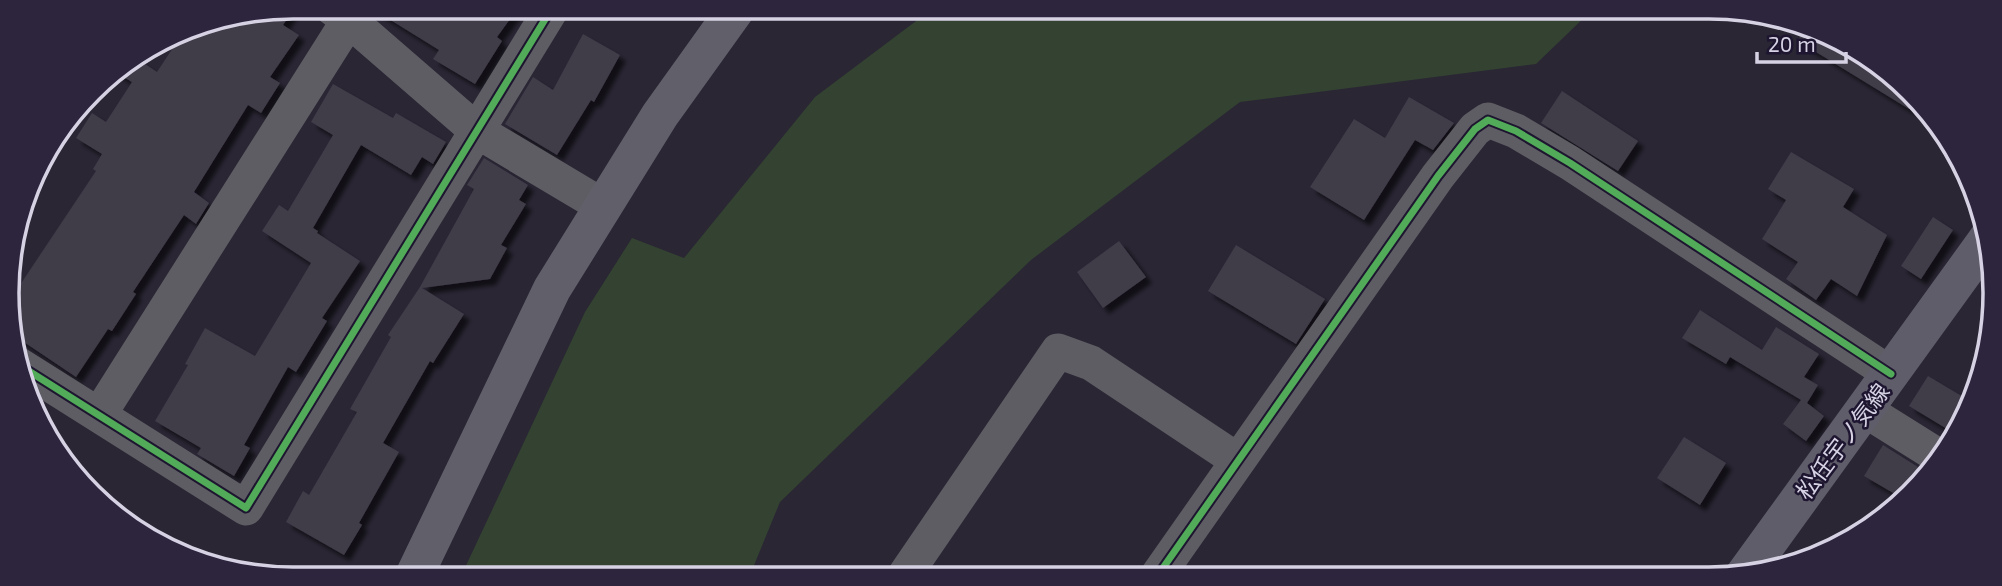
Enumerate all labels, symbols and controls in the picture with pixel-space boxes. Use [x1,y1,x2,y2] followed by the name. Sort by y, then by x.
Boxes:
[1757,21,1846,65] scale bar
[1768,31,1816,56] text: 20 m
[1789,377,1895,505] street label: 松任宇ノ気線

